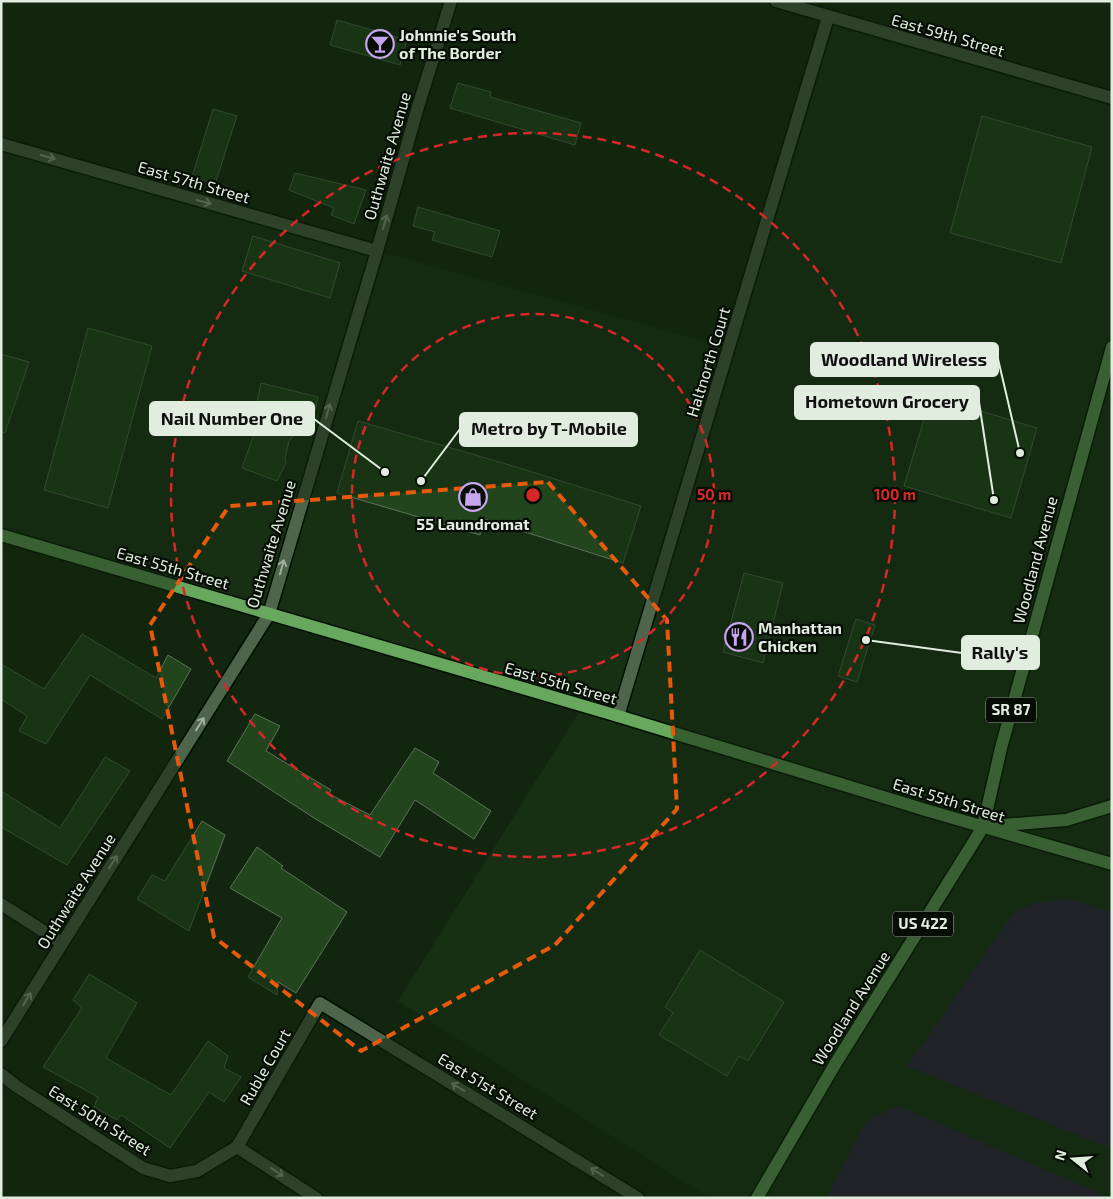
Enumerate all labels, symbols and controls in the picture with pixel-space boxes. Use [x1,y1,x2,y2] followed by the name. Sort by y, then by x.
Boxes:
[889,9,1007,60] street label: East 59th Street
[399,25,516,62] place label: Johnnie's South of The Border
[365,29,395,59] bar icon: Johnnie's South of The Border
[359,90,414,222] street label: Outhwaite Avenue
[40,153,56,163] one-way arrow
[136,156,252,207] street label: East 57th Street
[196,197,212,207] one-way arrow
[381,214,391,230] one-way arrow
[682,305,733,419] street label: Haltnorth Court
[811,343,998,376] callout: Woodland Wireless
[821,348,987,370] text: Woodland Wireless
[795,386,979,419] callout: Hometown Grocery
[805,390,970,412] text: Hometown Grocery
[150,402,314,435] callout: Nail Number One
[324,403,334,419] one-way arrow
[161,407,303,429] text: Nail Number One
[460,413,637,446] callout: Metro by T-Mobile
[471,417,627,439] text: Metro by T-Mobile
[242,478,299,610] street label: Outhwaite Avenue
[458,482,488,512] shop icon: 55 Laundromat
[697,485,731,503] text: 50 m
[874,485,916,503] text: 100 m
[524,486,542,504] centre of rings
[1008,494,1061,626] street label: Woodland Avenue
[416,514,530,533] place label: 55 Laundromat
[115,542,232,593] street label: East 55th Street
[278,559,288,575] one-way arrow
[758,618,842,655] place label: Manhattan Chicken
[724,622,754,652] restaurant icon: Manhattan Chicken
[962,636,1039,669] callout: Rally's
[972,641,1028,663] text: Rally's
[503,657,620,708] street label: East 55th Street
[986,698,1036,722] road number: SR 87
[195,717,205,731] one-way arrow
[891,773,1007,826] street label: East 55th Street
[32,829,119,952] street label: Outhwaite Avenue
[109,855,119,869] one-way arrow
[893,912,953,936] road number: US 422
[808,947,893,1068] street label: Woodland Avenue
[22,993,32,1007] one-way arrow
[235,1025,294,1108] street label: Ruble Court
[435,1048,541,1123] street label: East 51st Street
[46,1080,155,1159] street label: East 50th Street
[452,1082,466,1092] one-way arrow
[1048,1134,1098,1184] north arrow
[1050,1148,1070,1162] text: N
[590,1167,604,1177] one-way arrow
[269,1168,283,1178] one-way arrow

